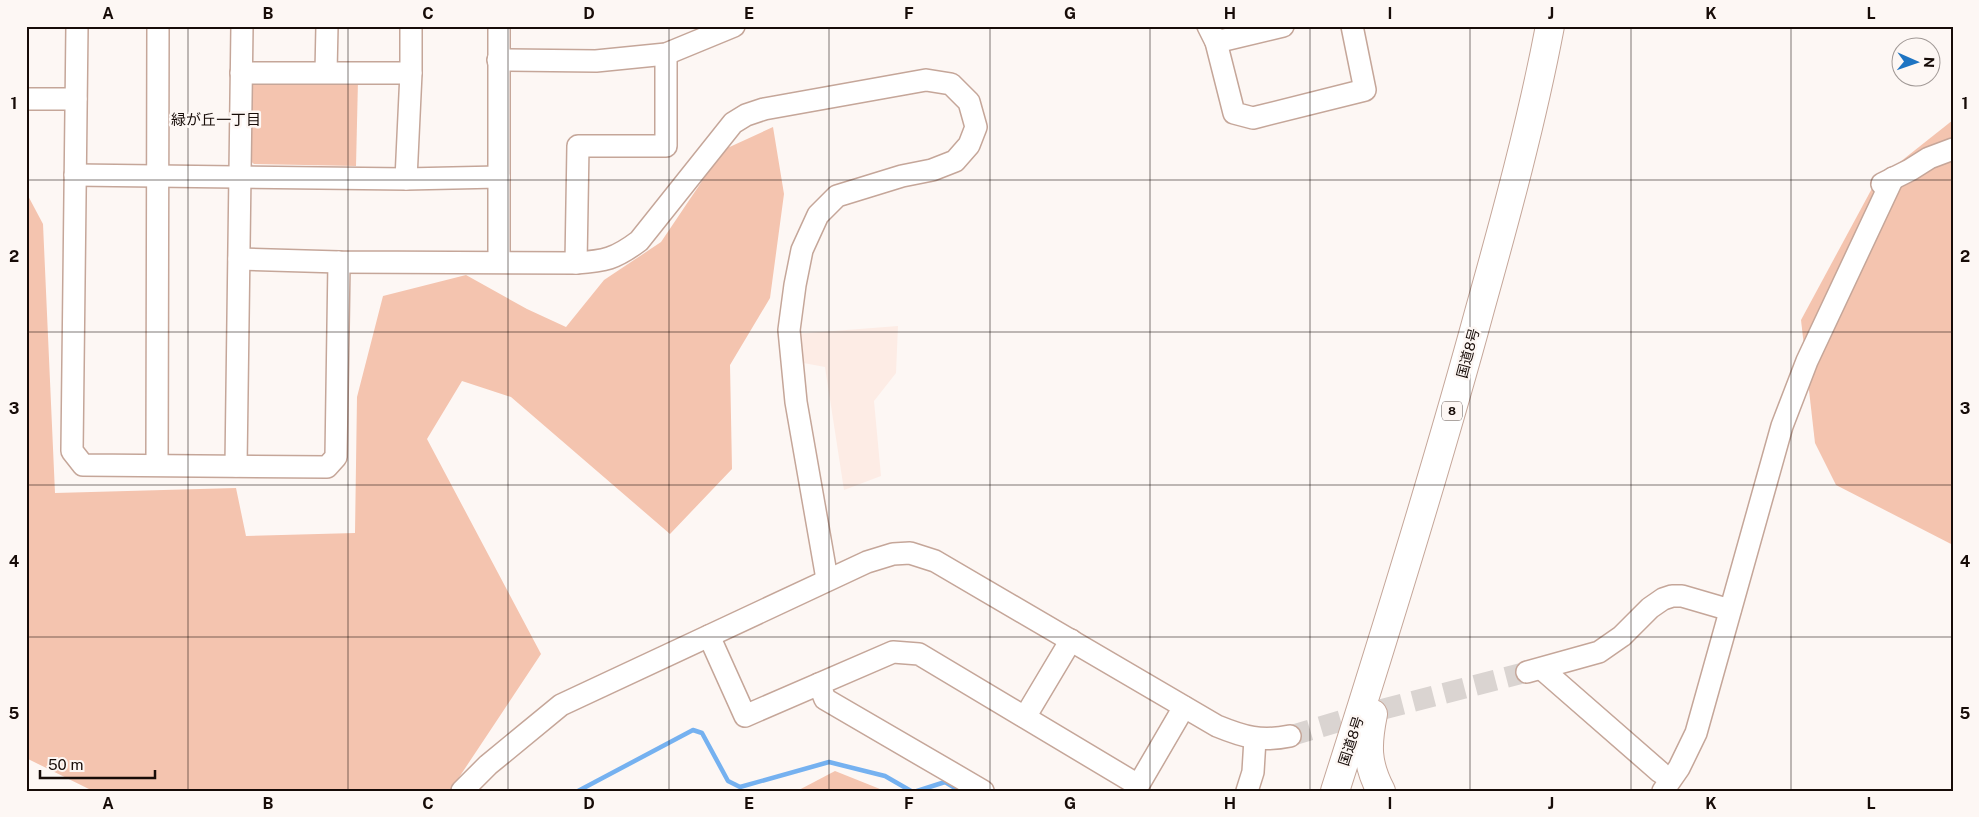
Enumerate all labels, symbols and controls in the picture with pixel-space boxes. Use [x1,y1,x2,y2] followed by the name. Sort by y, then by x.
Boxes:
[102,4,114,23] text: A
[263,4,274,23] text: B
[422,4,434,23] text: C
[583,4,595,23] text: D
[744,4,754,23] text: E
[904,4,914,23] text: F
[1064,4,1076,23] text: G
[1224,4,1236,23] text: H
[1388,4,1392,23] text: I
[1548,4,1554,23] text: J
[1705,4,1717,23] text: K
[1866,4,1876,23] text: L
[1892,38,1942,88] north arrow
[1921,57,1937,68] text: N
[11,94,17,113] text: 1
[1962,94,1968,113] text: 1
[171,111,261,128] district label: 緑が丘一丁目
[9,247,19,266] text: 2
[1960,247,1970,266] text: 2
[1454,326,1482,380] street label: 国道8号
[9,399,19,418] text: 3
[1960,399,1970,418] text: 3
[1442,402,1462,421] road number: 8
[9,552,20,571] text: 4
[1960,552,1971,571] text: 4
[9,704,20,723] text: 5
[1960,704,1971,723] text: 5
[1335,714,1367,768] street label: 国道8号
[40,747,155,779] scale bar
[48,756,83,773] text: 50 m
[102,794,114,813] text: A
[263,794,274,813] text: B
[422,794,434,813] text: C
[583,794,595,813] text: D
[744,794,754,813] text: E
[904,794,914,813] text: F
[1064,794,1076,813] text: G
[1224,794,1236,813] text: H
[1388,794,1392,813] text: I
[1548,794,1554,813] text: J
[1705,794,1717,813] text: K
[1866,794,1876,813] text: L

